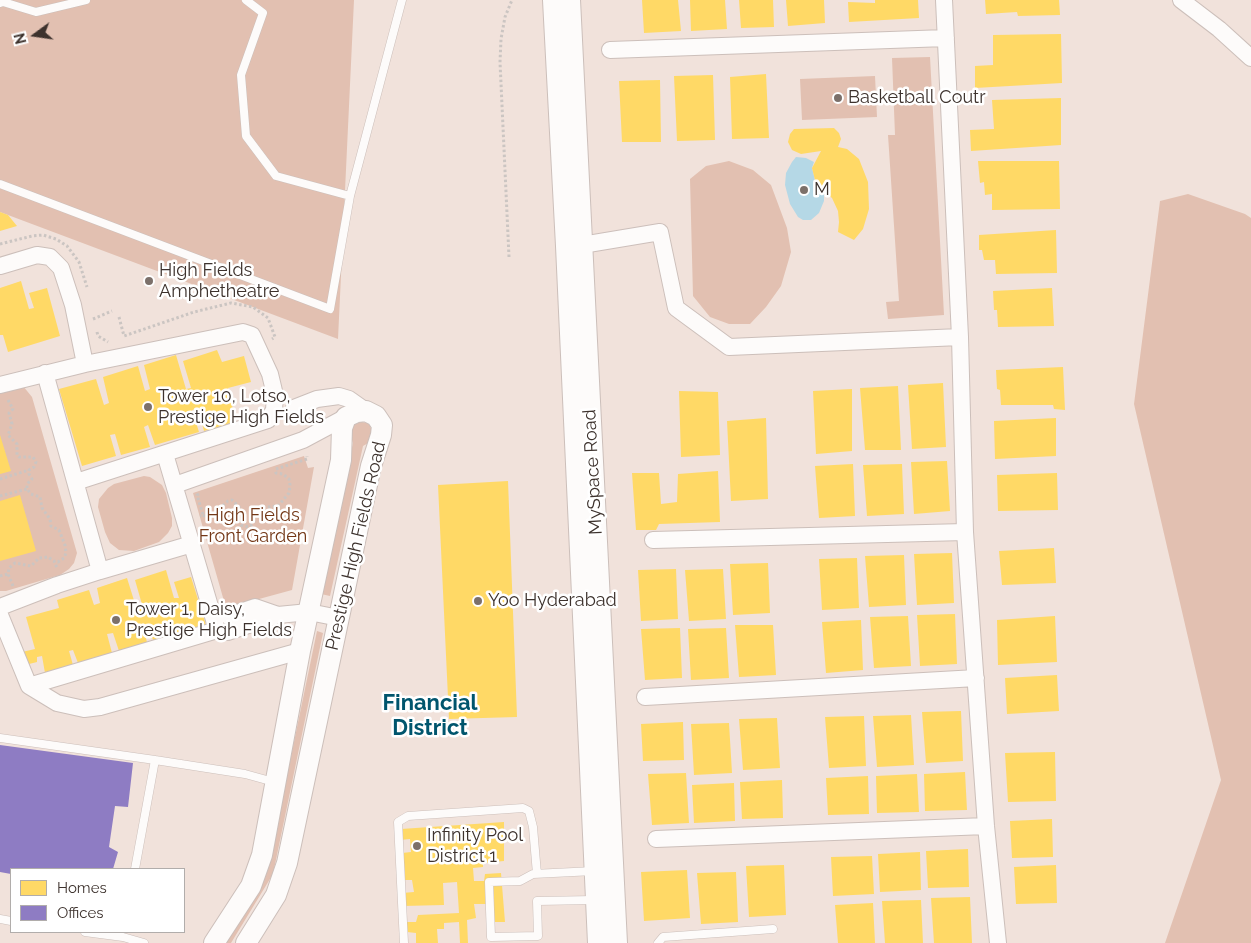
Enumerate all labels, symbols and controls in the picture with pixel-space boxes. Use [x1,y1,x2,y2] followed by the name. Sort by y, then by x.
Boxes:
[10,10,60,60] north arrow
[11,32,30,46] text: N
[848,87,985,109] place label: Basketball Coutr
[832,92,844,104] marker: Basketball Coutr
[814,179,830,201] place label: M
[798,184,810,196] marker: M
[159,260,279,302] place label: High Fields Amphetheatre
[143,275,155,287] marker: High Fields Amphetheatre
[158,386,324,428] place label: Tower 10, Lotso, Prestige High Fields
[142,401,154,413] marker: Tower 10, Lotso, Prestige High Fields
[579,409,607,535] street label: MySpace Road
[321,439,391,653] street label: Prestige High Fields Road
[199,505,307,548] park label: High Fields Front Garden
[488,590,617,612] place label: Yoo Hyderabad
[472,595,484,607] marker: Yoo Hyderabad
[126,599,292,642] place label: Tower 1, Daisy, Prestige High Fields
[110,614,122,626] marker: Tower 1, Daisy, Prestige High Fields
[382,690,478,741] district label: Financial District
[427,825,523,868] place label: Infinity Pool District 1
[411,840,423,852] marker: Infinity Pool District 1
[10,868,185,933] legend
[57,879,107,897] text: Homes
[57,904,104,922] text: Offices

